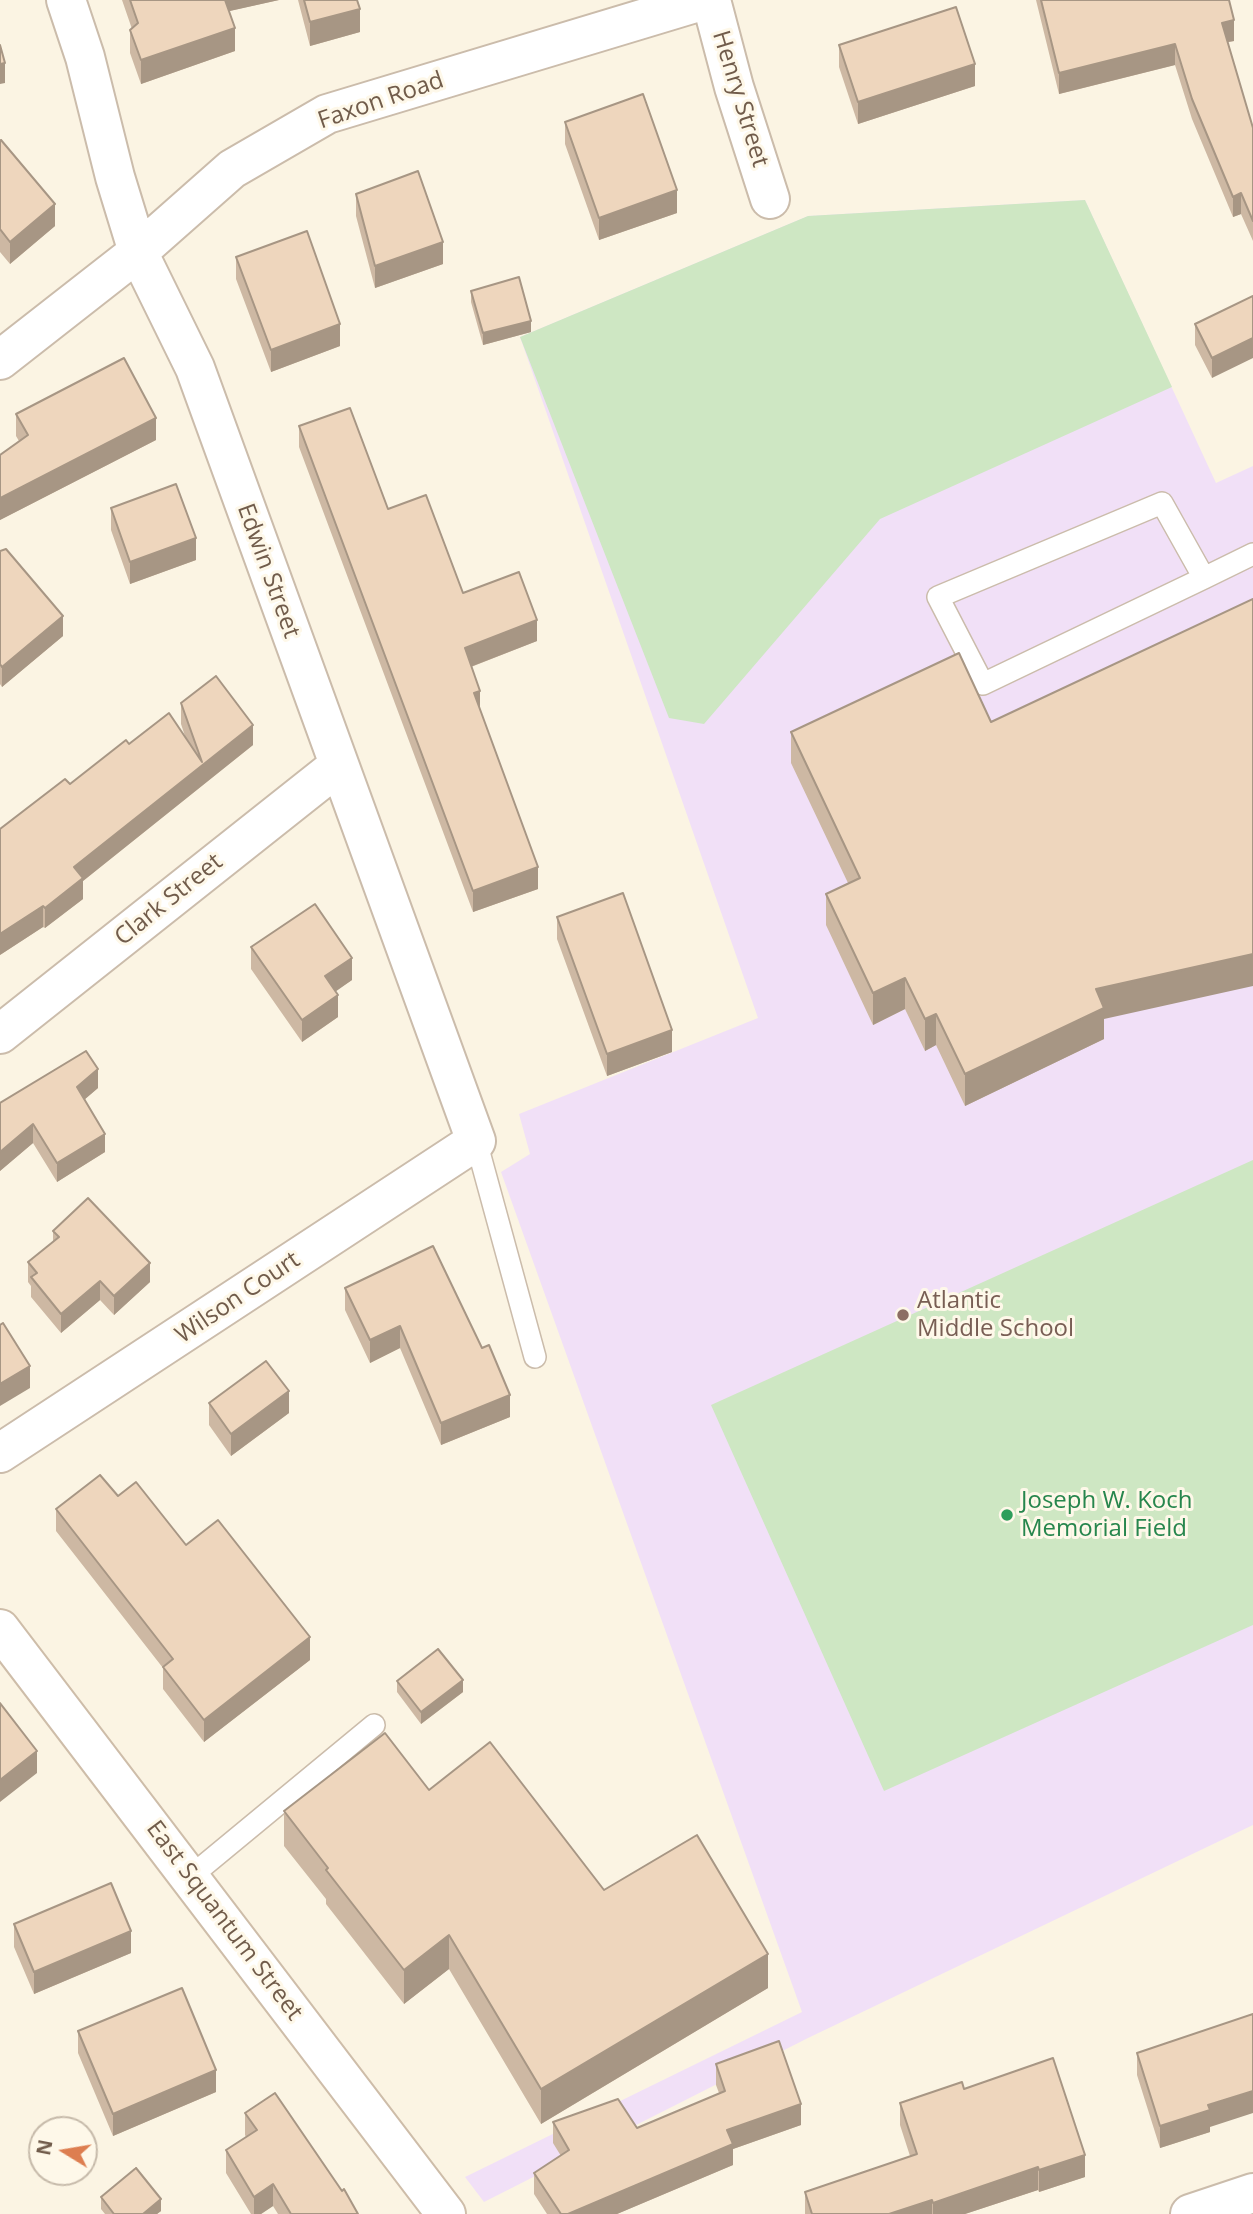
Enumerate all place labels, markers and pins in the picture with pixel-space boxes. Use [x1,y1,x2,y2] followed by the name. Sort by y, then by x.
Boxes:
[917,1287,1074,1343] place label: Atlantic Middle School
[895,1307,911,1323] marker: Atlantic Middle School
[1021,1487,1192,1543] place label: Joseph W. Koch Memorial Field
[999,1507,1015,1523] marker: Joseph W. Koch Memorial Field

